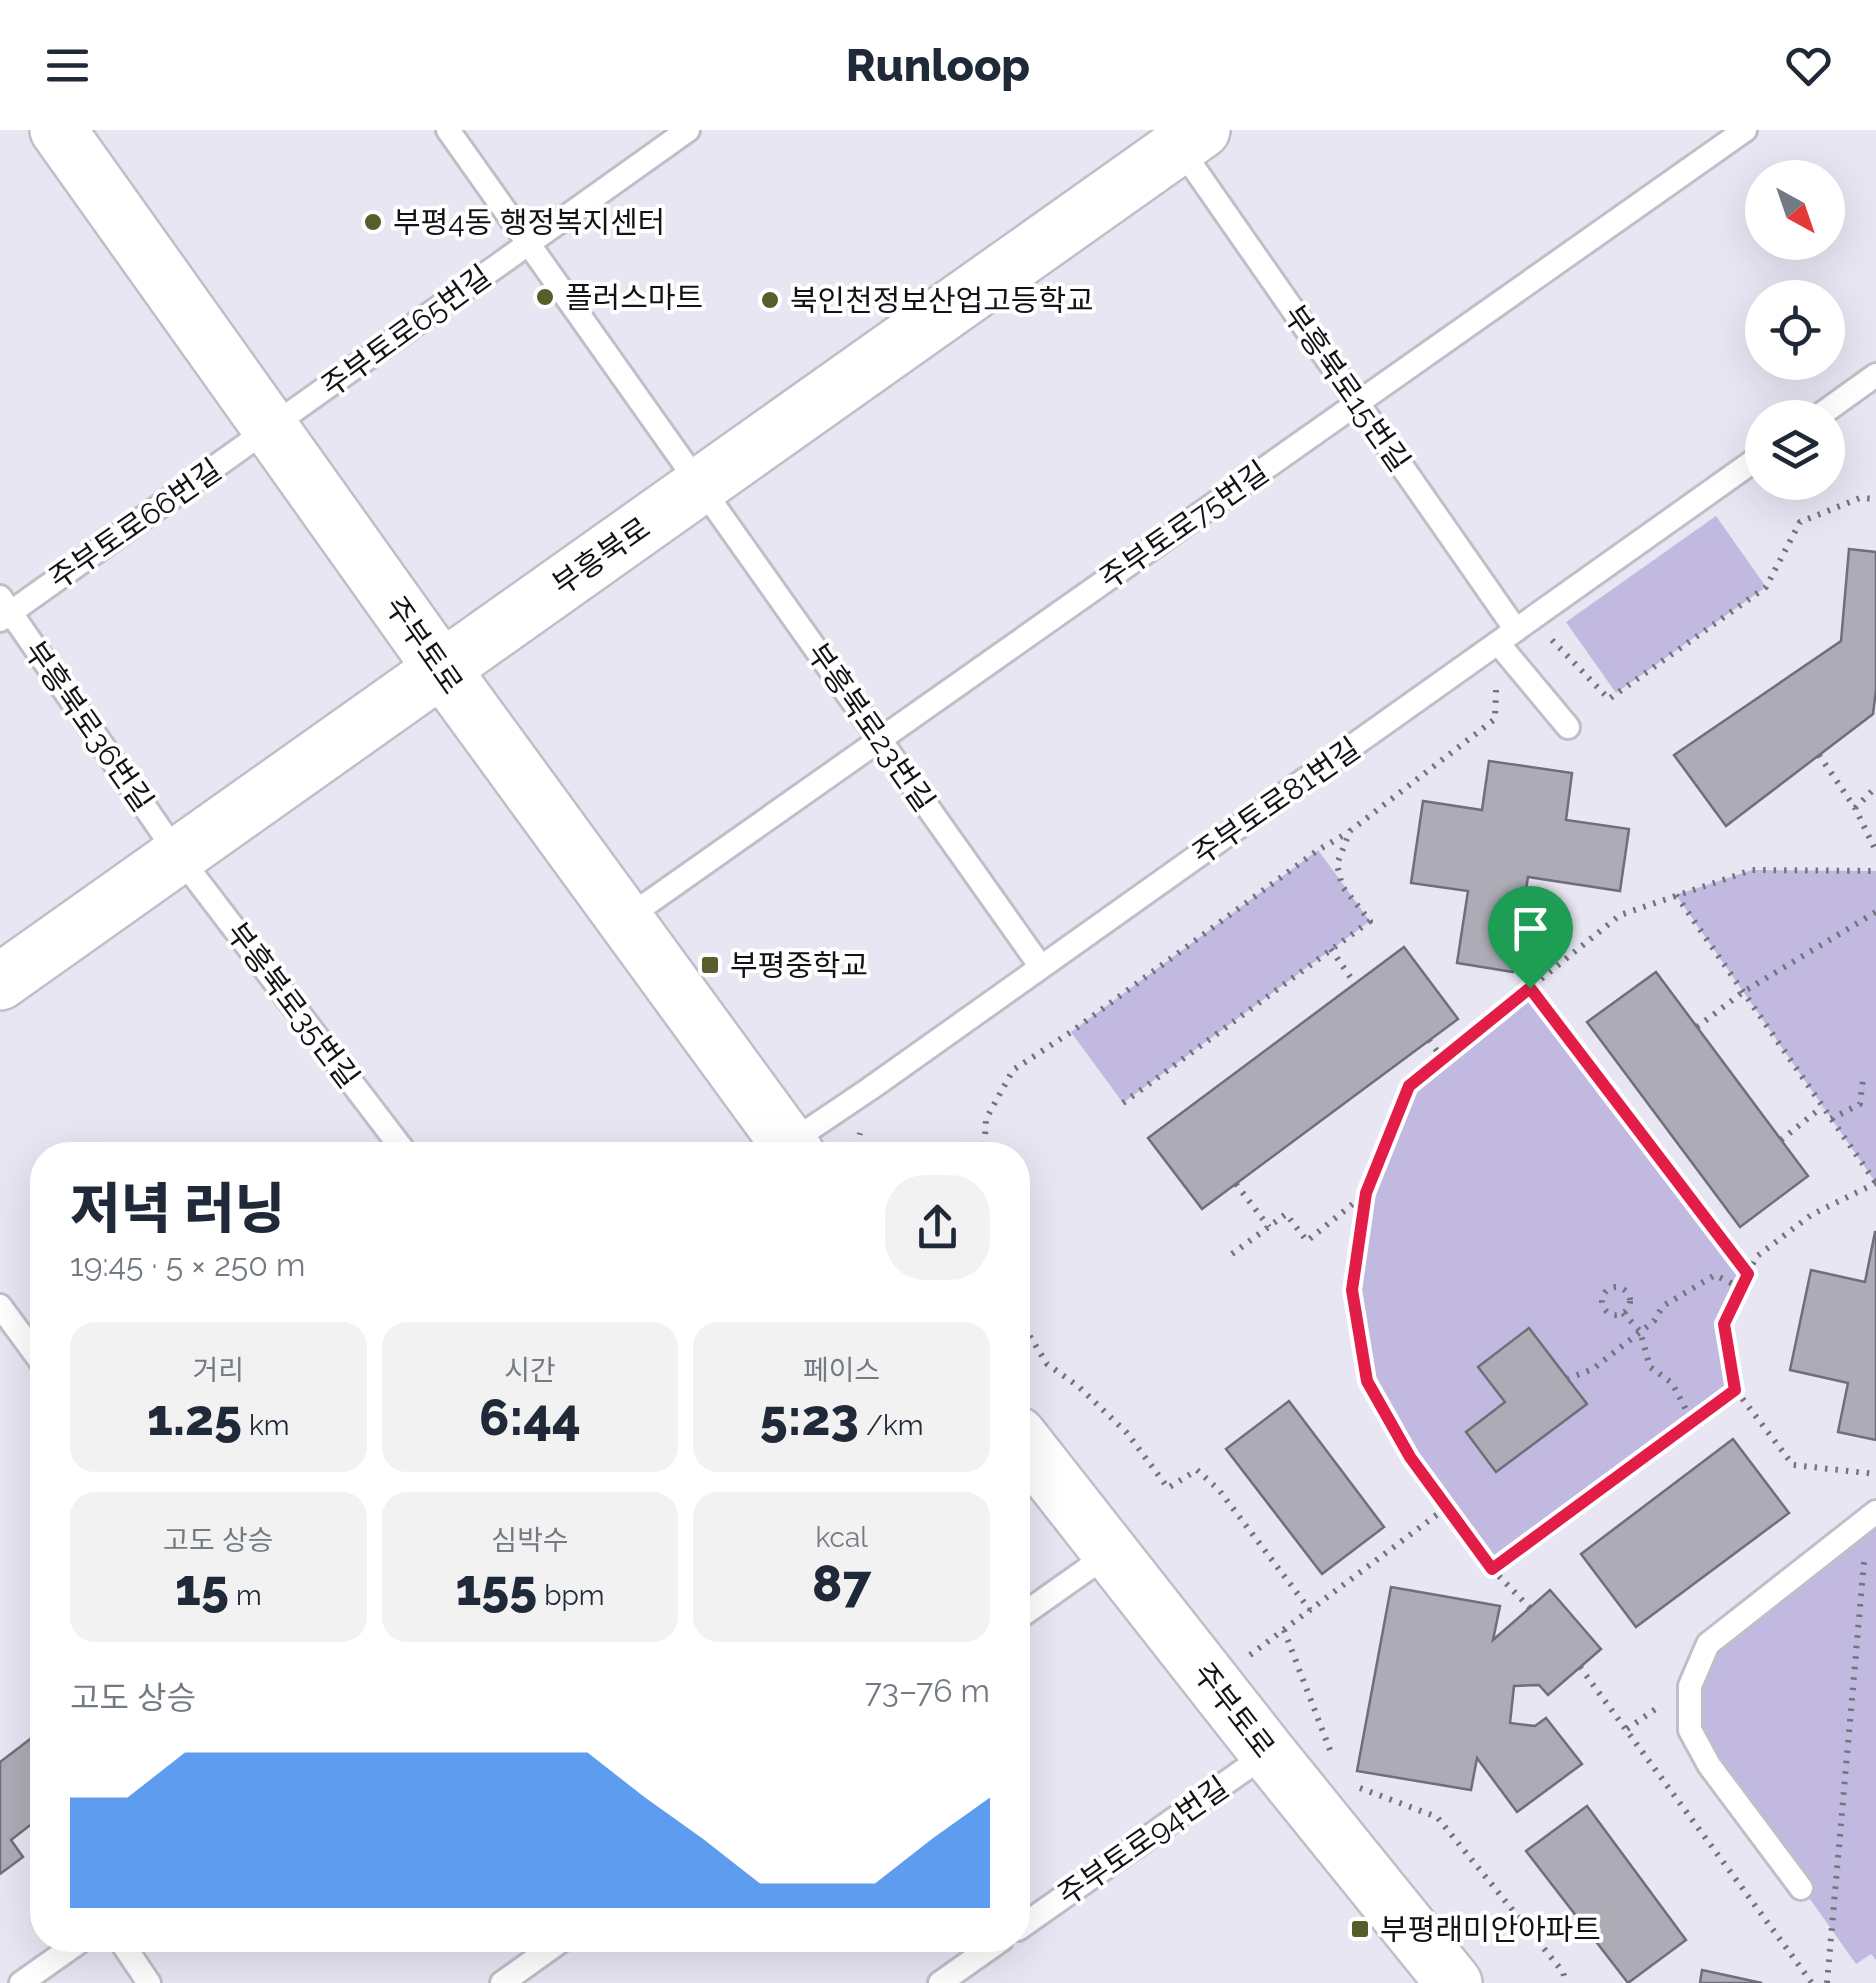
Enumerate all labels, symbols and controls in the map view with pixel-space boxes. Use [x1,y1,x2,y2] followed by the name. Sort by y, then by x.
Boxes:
[40,38,95,93] icon: menu
[1781,38,1836,93] icon: heart
[846,39,1030,92] text: Runloop
[1745,160,1845,260] north arrow
[1745,160,1845,500] map controls
[393,205,665,240] place label: 부평4동 행정복지센터
[362,211,384,233] marker: 부평4동 행정복지센터
[315,258,497,404] street label: 주부토로65번길
[565,280,703,315] place label: 플러스마트
[1745,280,1845,380] button: locate
[790,283,1094,318] place label: 북인천정보산업고등학교
[534,286,556,308] marker: 플러스마트
[759,289,781,311] marker: 북인천정보산업고등학교
[1277,298,1417,478] street label: 부흥북로15번길
[1745,400,1845,500] button: layers
[42,452,228,596] street label: 주부토로66번길
[1093,454,1275,596] street label: 주부토로75번길
[546,510,656,602] street label: 부흥북로
[378,590,470,700] street label: 주부토로
[17,634,161,818] street label: 부흥북로36번길
[800,636,942,818] street label: 부흥북로23번길
[1186,730,1366,872] street label: 주부토로81번길
[1488,886,1573,989] pin
[1503,901,1558,956] icon: arrive
[219,915,367,1095] street label: 부흥북로35번길
[730,948,868,983] place label: 부평중학교
[699,954,721,976] marker: 부평중학교
[885,1175,990,1280] button: share
[70,1176,285,1241] text: 저녁 러닝
[70,1246,305,1283] text: 19:45 · 5 × 250 m
[193,1354,244,1387] text: 거리
[504,1354,556,1387] text: 시간
[803,1354,880,1387] text: 페이스
[147,1388,242,1447] text: 1.25
[479,1388,581,1447] text: 6:44
[760,1388,859,1447] text: 5:23
[242,1409,290,1442] text: km
[859,1409,924,1442] text: /km
[815,1521,868,1554] text: kcal
[163,1524,273,1557] text: 고도 상승
[491,1524,569,1557] text: 심박수
[812,1554,871,1613] text: 87
[175,1558,229,1617] text: 15
[455,1558,537,1617] text: 155
[229,1579,262,1612] text: m
[537,1579,605,1612] text: bpm
[1186,1656,1282,1764] street label: 주부토로
[865,1672,990,1709] text: 73–76 m
[70,1679,196,1716] text: 고도 상승
[1051,1769,1235,1913] street label: 주부토로94번길
[1380,1912,1601,1947] place label: 부평래미안아파트
[1349,1918,1371,1940] marker: 부평래미안아파트

